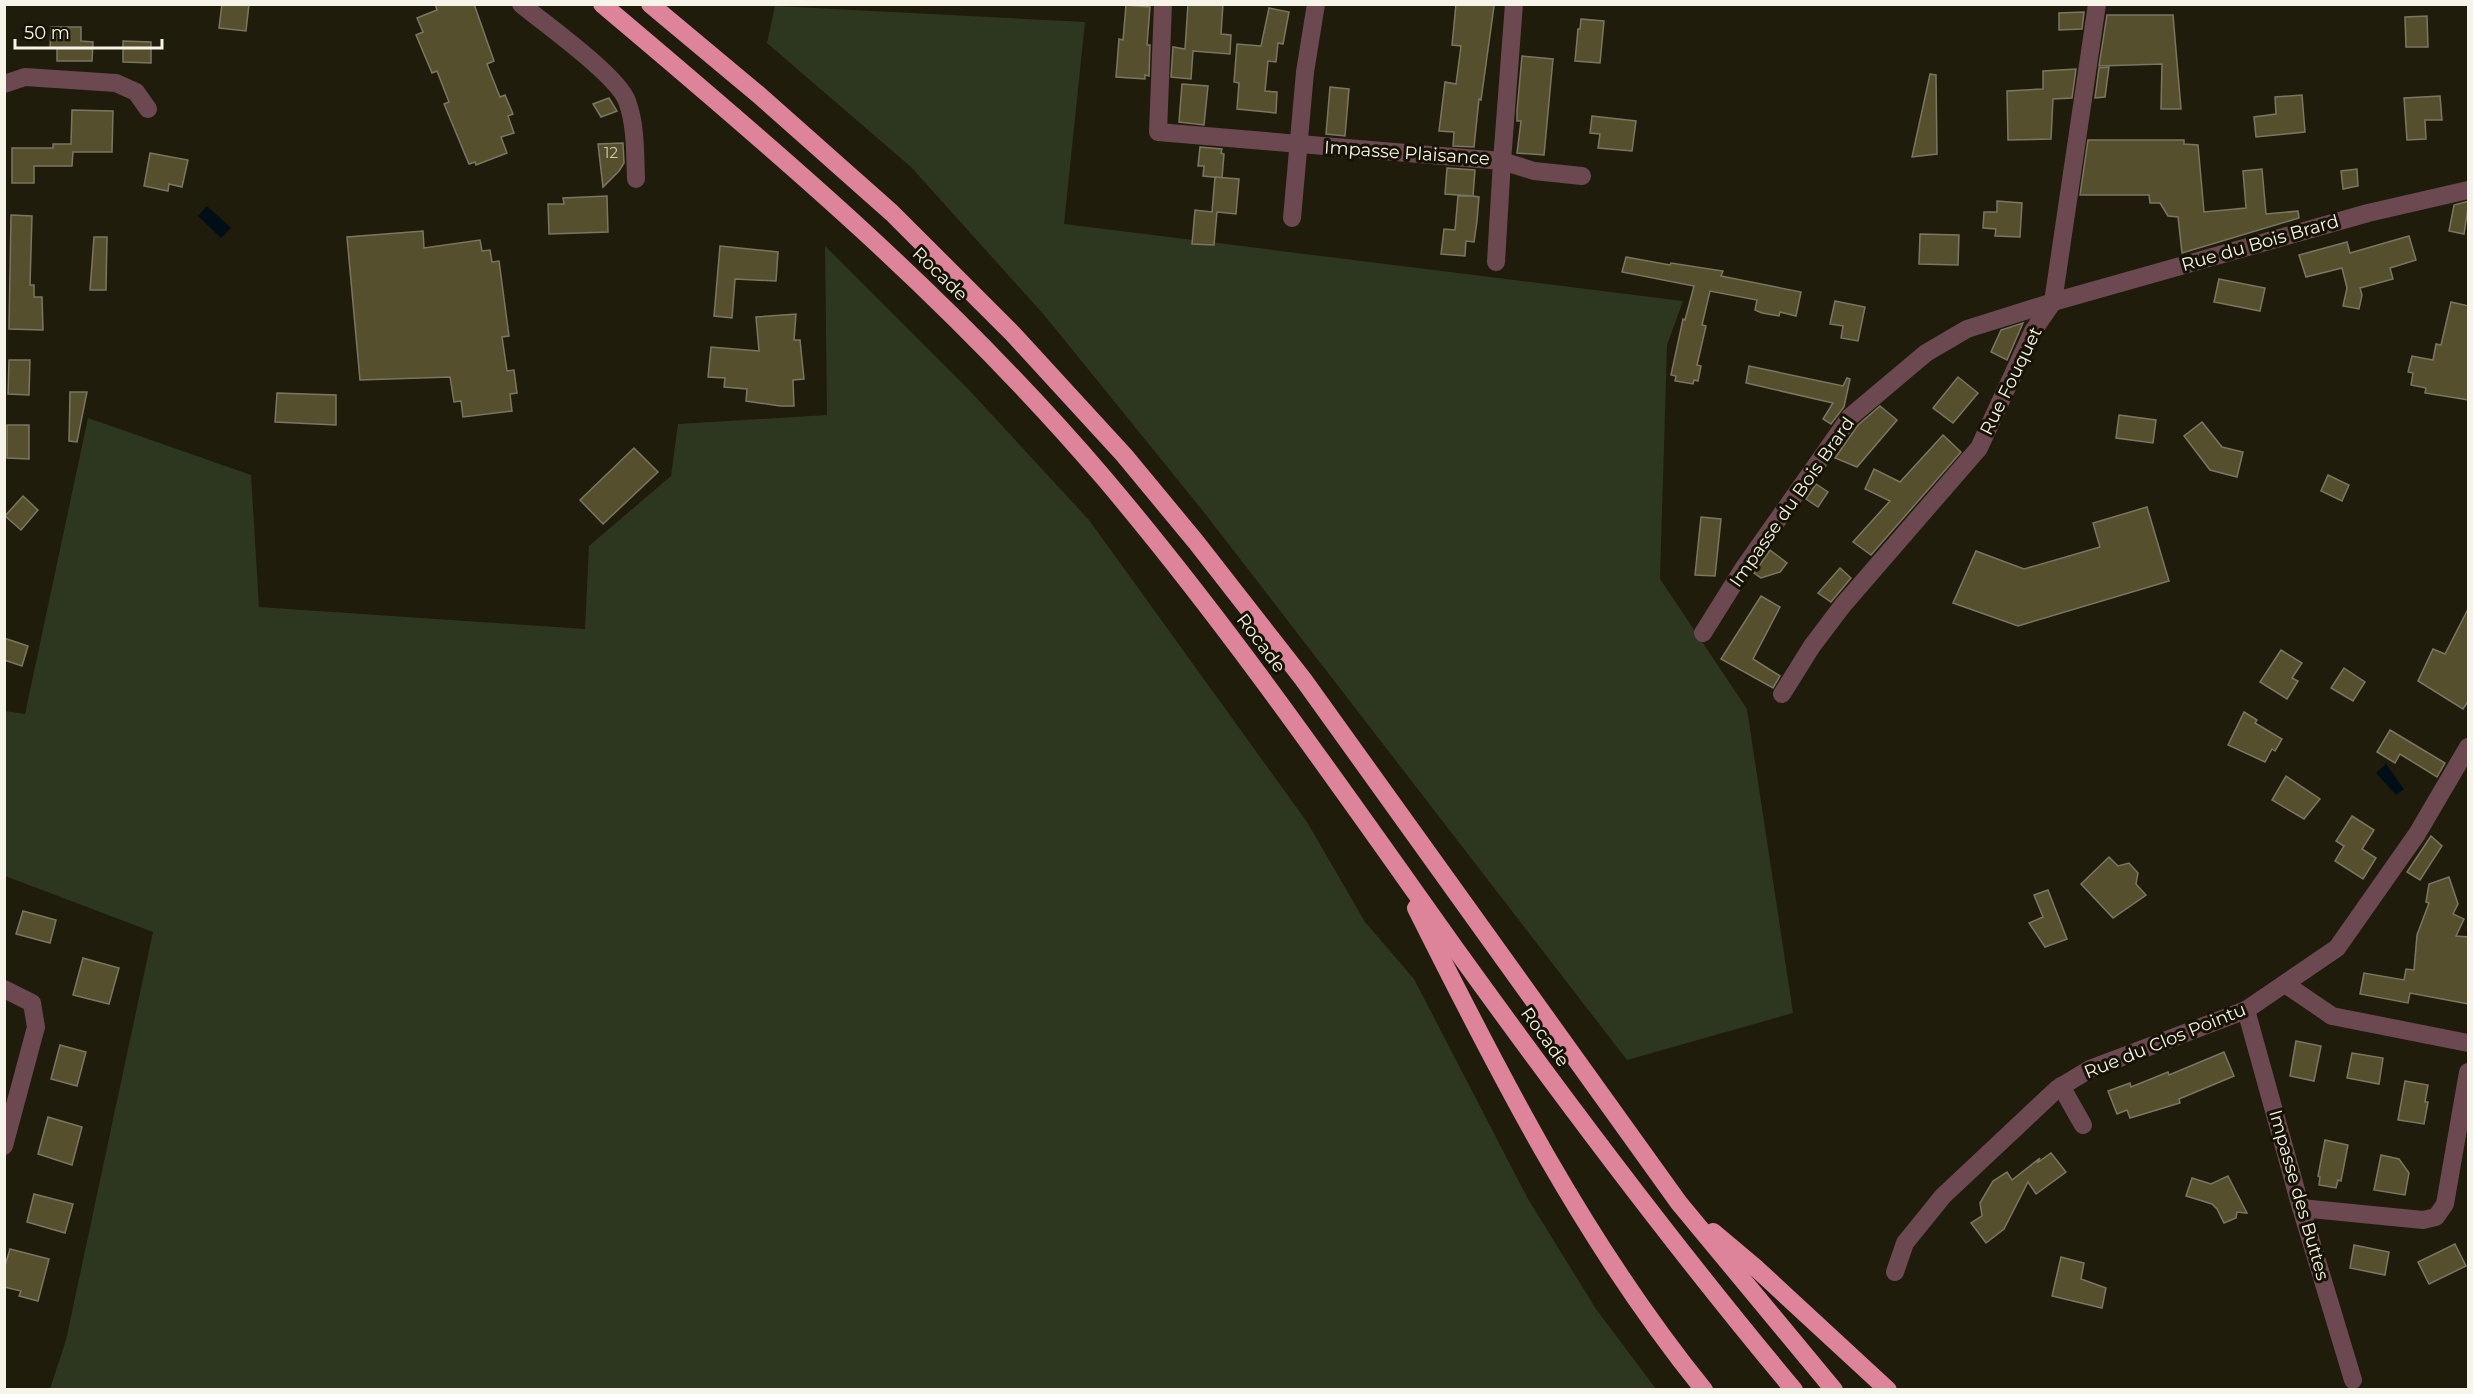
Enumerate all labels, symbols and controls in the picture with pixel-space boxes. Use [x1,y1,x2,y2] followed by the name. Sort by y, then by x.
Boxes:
[15,12,162,50] scale bar
[24,22,70,44] text: 50 m
[1323,136,1491,170] street label: Impasse Plaisance
[604,143,618,162] house number: 12
[2179,210,2341,276] street label: Rue du Bois Brard
[908,242,972,306] street label: Rocade
[1975,323,2047,439] street label: Rue Fouquet
[1725,413,1859,591] street label: Impasse du Bois Brard
[1232,609,1290,677] street label: Rocade
[2081,998,2249,1084] street label: Rue du Clos Pointu
[1516,1003,1574,1071] street label: Rocade
[2264,1107,2334,1283] street label: Impasse des Buttes

